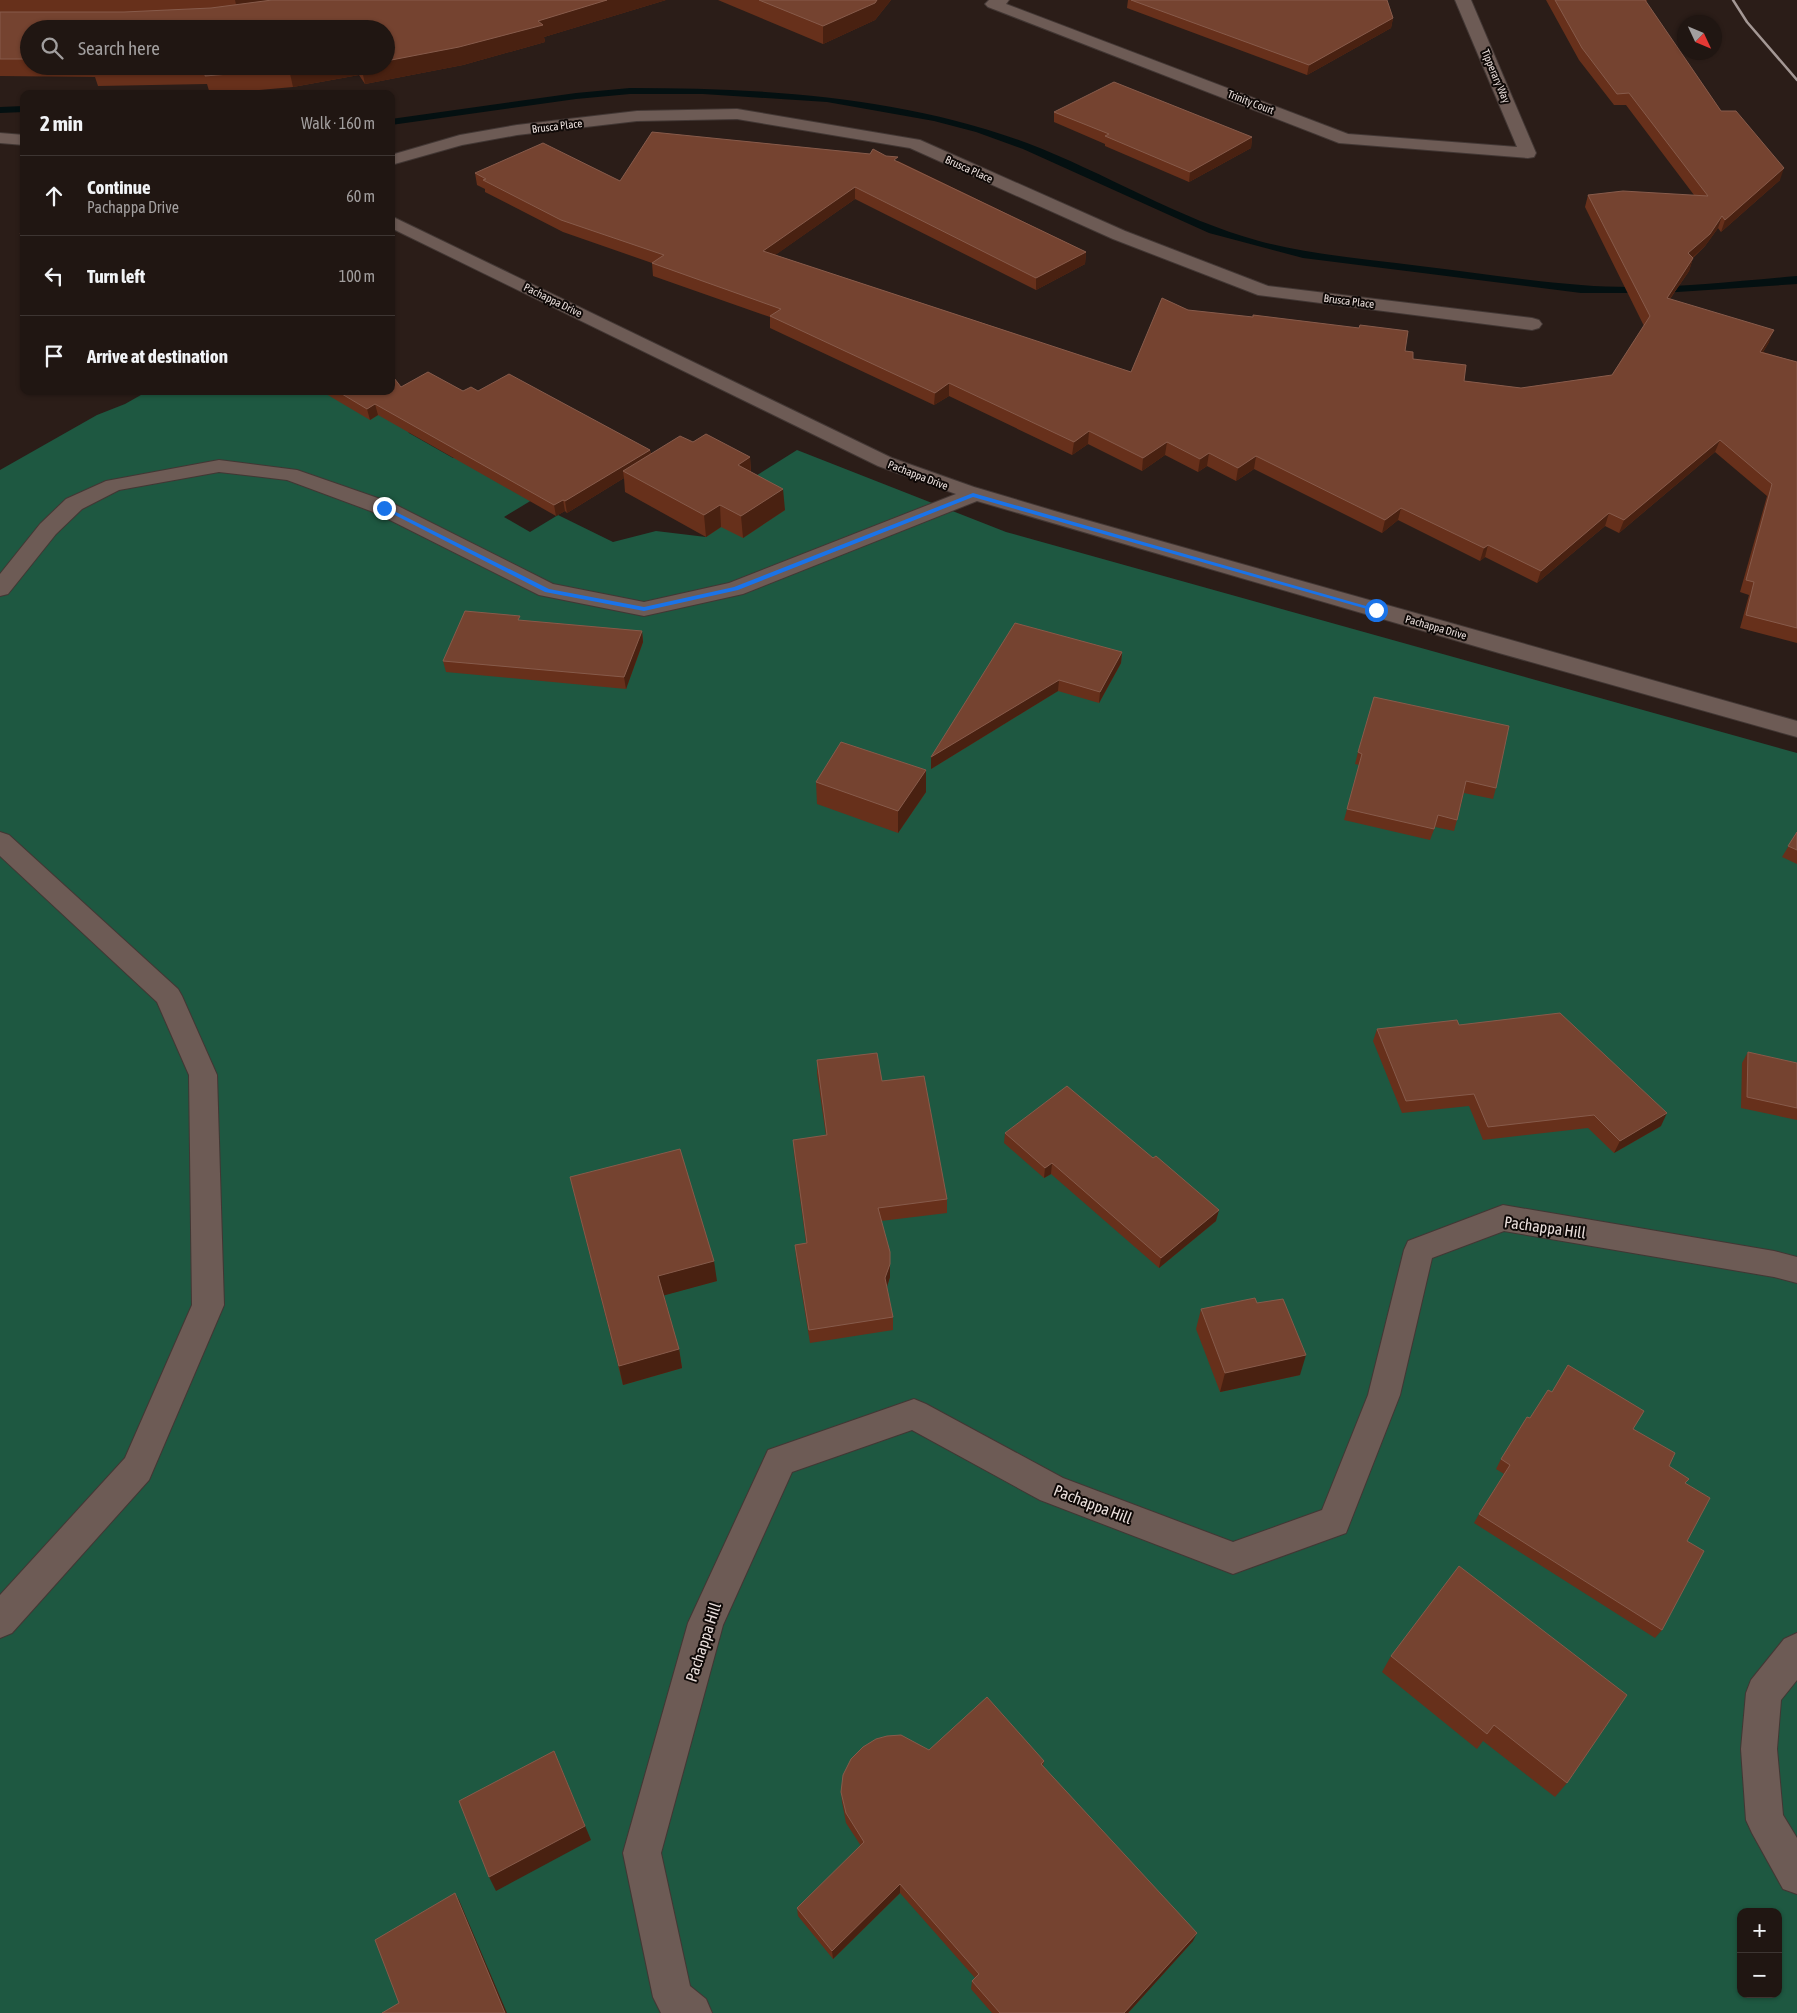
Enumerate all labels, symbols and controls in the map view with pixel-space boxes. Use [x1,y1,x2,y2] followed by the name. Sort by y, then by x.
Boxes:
[1677,15,1722,60] north arrow
[20,20,395,75] search box
[38,34,66,62] icon: search
[78,37,160,59] text: Search here
[1479,47,1513,105] street label: Tipperary Way
[1226,88,1276,116] street label: Trinity Court
[40,111,83,135] text: 2 min
[301,114,375,132] text: Walk · 160 m
[531,117,583,135] street label: Brusca Place
[943,153,995,185] street label: Brusca Place
[87,176,151,198] text: Continue
[40,182,68,210] icon: ahead
[346,187,375,205] text: 60 m
[87,198,179,216] text: Pachappa Drive
[40,262,68,290] icon: left
[87,265,145,287] text: Turn left
[339,267,375,285] text: 100 m
[522,281,584,319] street label: Pachappa Drive
[1323,292,1375,310] street label: Brusca Place
[40,342,68,370] icon: arrive
[87,345,228,367] text: Arrive at destination
[886,458,950,492] street label: Pachappa Drive
[373,497,396,520] route end
[1365,599,1388,622] route start
[1404,613,1468,641] street label: Pachappa Drive
[1503,1212,1588,1243] street label: Pachappa Hill
[1051,1481,1135,1528] street label: Pachappa Hill
[682,1599,725,1684] street label: Pachappa Hill
[1737,1908,1782,1998] map controls
[1737,1908,1782,1953] button: +
[1737,1953,1782,1998] button: −

